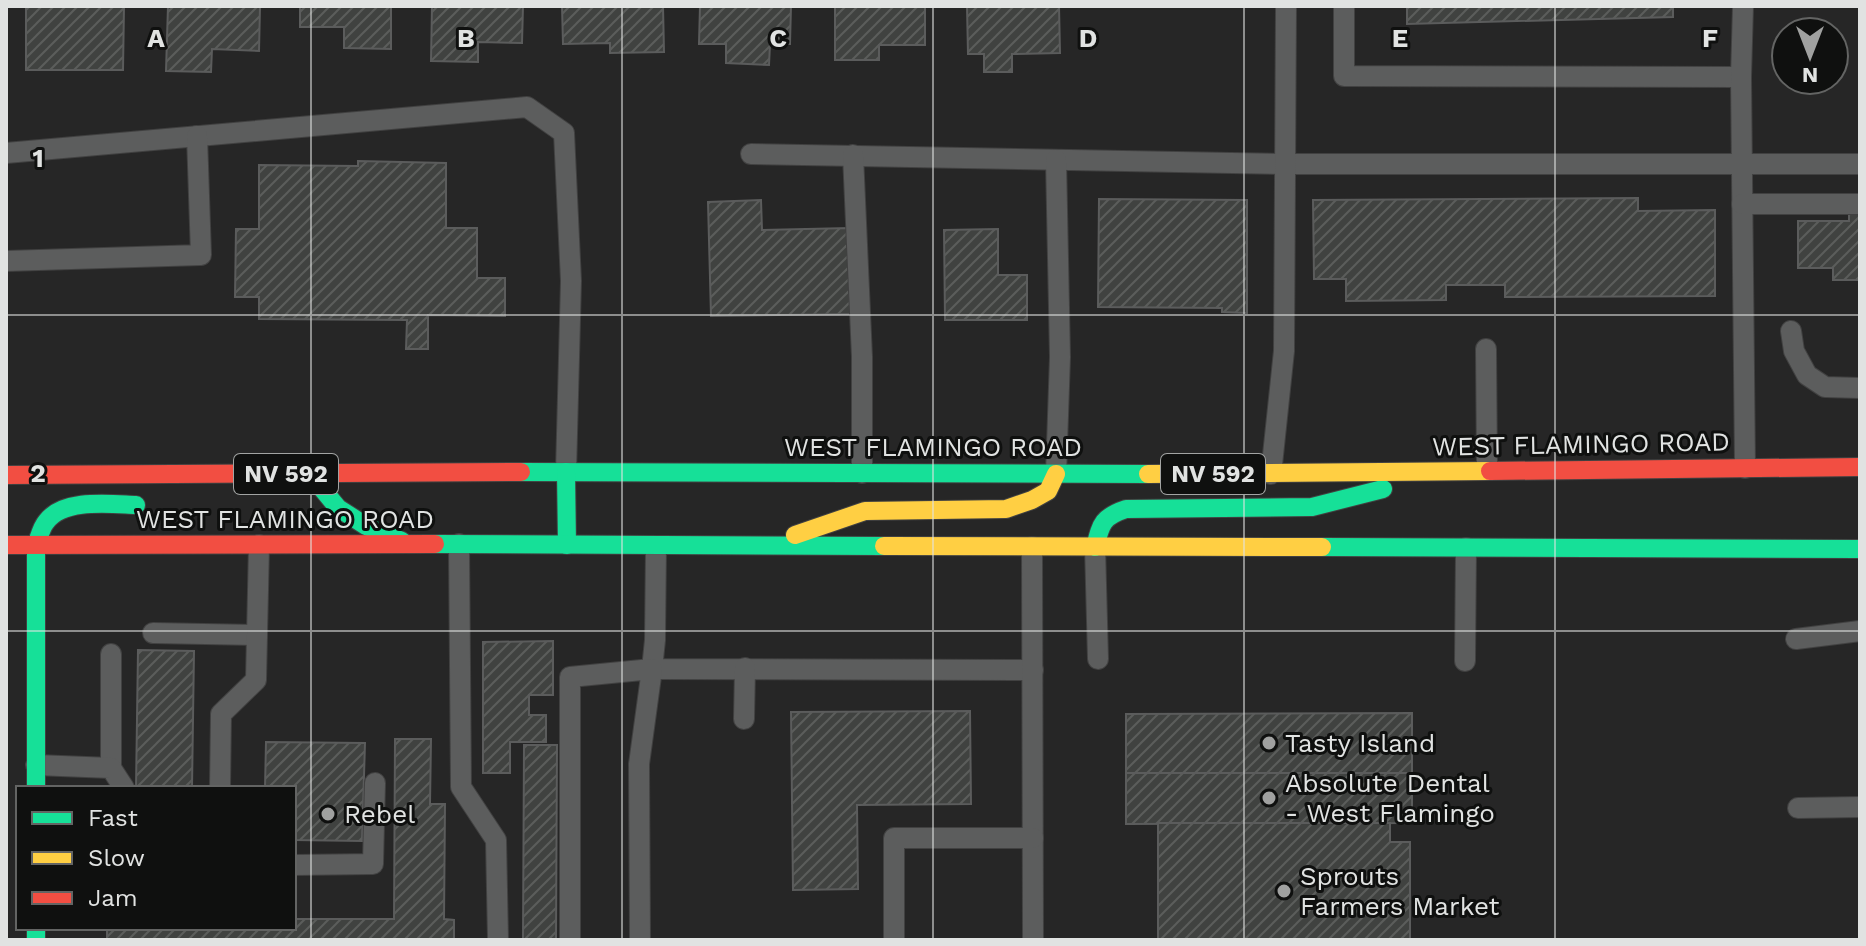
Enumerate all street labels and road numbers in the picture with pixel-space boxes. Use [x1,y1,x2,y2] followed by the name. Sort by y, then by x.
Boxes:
[1432,426,1730,462] street label: WEST FLAMINGO ROAD
[784,432,1082,462] street label: WEST FLAMINGO ROAD
[234,454,338,494] road number: NV 592
[1161,454,1265,494] road number: NV 592
[136,504,434,534] street label: WEST FLAMINGO ROAD

